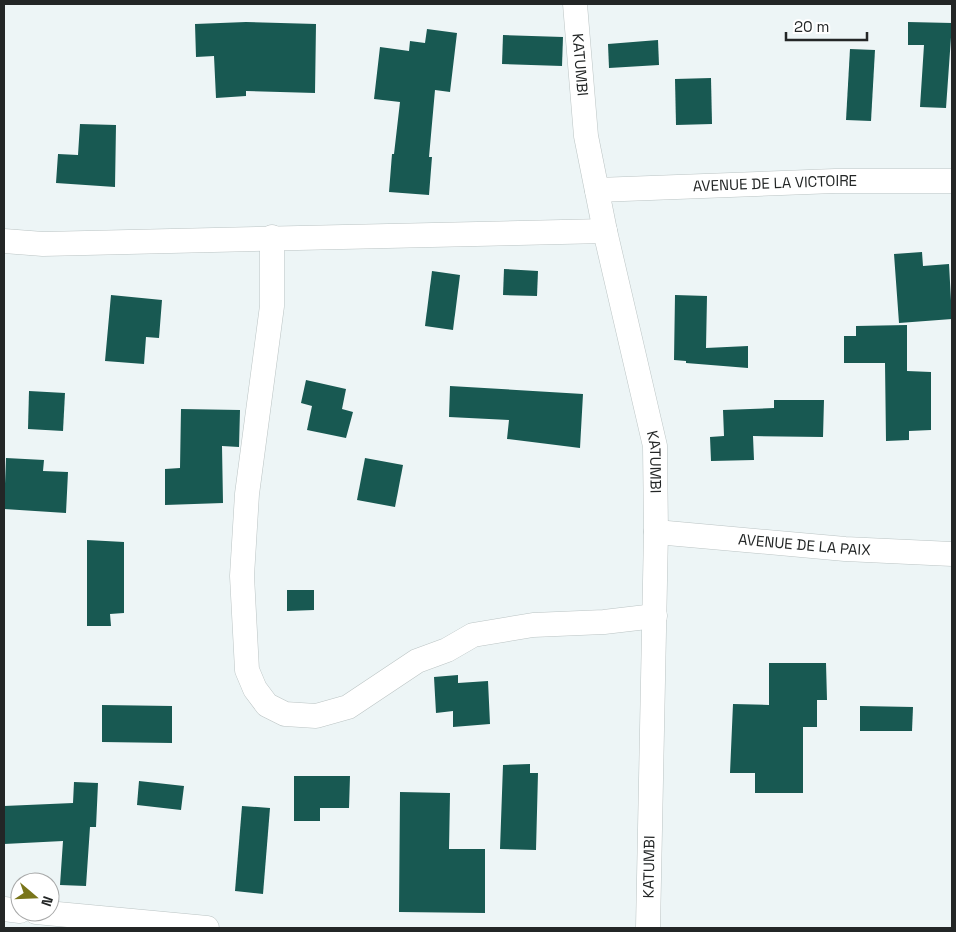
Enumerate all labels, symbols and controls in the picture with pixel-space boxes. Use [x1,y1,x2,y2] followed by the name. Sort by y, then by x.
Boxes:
[786,10,867,42] scale bar
[794,17,829,36] text: 20 m
[568,33,593,97] street label: KATUMBI
[692,171,857,195] street label: AVENUE DE LA VICTOIRE
[643,429,666,493] street label: KATUMBI
[737,529,872,559] street label: AVENUE DE LA PAIX
[638,835,659,899] street label: KATUMBI
[10,872,60,922] north arrow
[37,894,57,909] text: N

